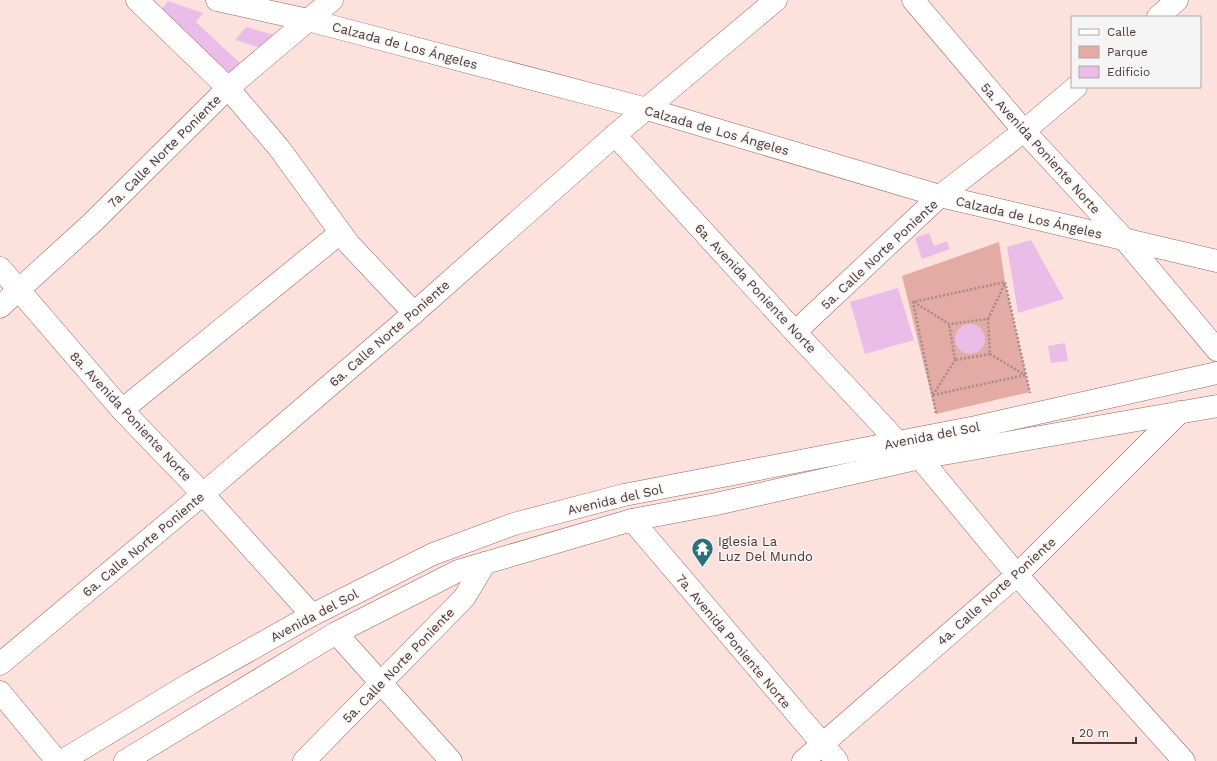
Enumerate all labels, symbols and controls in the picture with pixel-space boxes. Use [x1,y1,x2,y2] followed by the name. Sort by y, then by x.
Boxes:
[1071,16,1201,88] legend
[331,18,480,72] street label: Calzada de Los Ángeles
[1107,25,1136,39] text: Calle
[1107,45,1148,59] text: Parque
[1107,65,1150,79] text: Edificio
[978,80,1103,217] street label: 5a. Avenida Poniente Norte
[105,92,224,211] street label: 7a. Calle Norte Poniente
[643,102,791,158] street label: Calzada de Los Ángeles
[954,192,1104,242] street label: Calzada de Los Ángeles
[818,196,941,312] street label: 5a. Calle Norte Poniente
[692,221,820,356] street label: 6a. Avenida Poniente Norte
[326,277,453,390] street label: 6a. Calle Norte Poniente
[67,349,195,484] street label: 8a. Avenida Poniente Norte
[883,419,981,452] street label: Avenida del Sol
[566,481,664,518] street label: Avenida del Sol
[79,489,207,600] street label: 6a. Calle Norte Poniente
[718,534,813,564] place label: Iglesia La Luz Del Mundo
[934,534,1059,649] street label: 4a. Calle Norte Poniente
[690,535,716,568] temple icon: Iglesia La Luz Del Mundo
[673,571,794,711] street label: 7a. Avenida Poniente Norte
[268,586,361,645] street label: Avenida del Sol
[339,605,457,726] street label: 5a. Calle Norte Poniente
[1073,719,1136,745] scale bar
[1079,726,1109,740] text: 20 m

